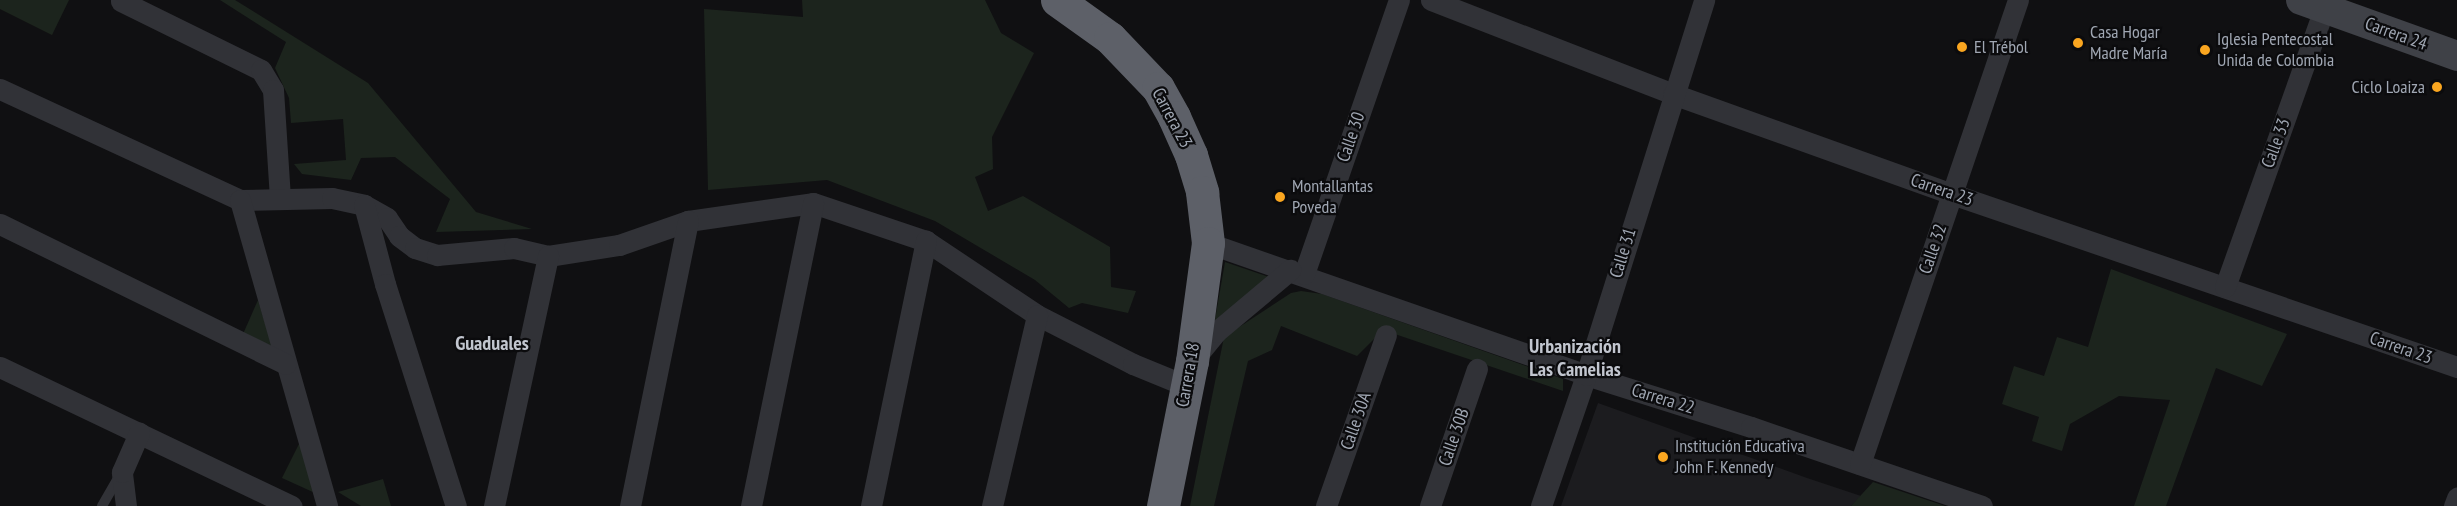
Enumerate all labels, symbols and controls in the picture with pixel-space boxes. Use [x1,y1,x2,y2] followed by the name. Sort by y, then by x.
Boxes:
[2362,13,2430,55] street label: Carrera 24
[2090,22,2167,64] place label: Casa Hogar Madre María
[2217,29,2334,72] place label: Iglesia Pentecostal Unida de Colombia
[1974,36,2028,58] place label: El Trébol
[2071,36,2085,50] marker: Casa Hogar Madre María
[1955,40,1969,54] marker: El Trébol
[2198,43,2212,57] marker: Iglesia Pentecostal Unida de Colombia
[2351,76,2425,98] place label: Ciclo Loaiza
[2430,80,2444,94] marker: Ciclo Loaiza
[1147,84,1197,152] street label: Carrera 23
[1332,109,1370,165] street label: Calle 30
[2257,115,2295,171] street label: Calle 33
[1908,169,1976,211] street label: Carrera 23
[1292,176,1373,219] place label: Montallantas Poveda
[1273,190,1287,204] marker: Montallantas Poveda
[1914,221,1952,277] street label: Calle 32
[1605,225,1641,281] street label: Calle 31
[2367,327,2435,369] street label: Carrera 23
[455,331,529,355] district label: Guaduales
[1529,334,1621,381] district label: Urbanización Las Camelias
[1172,341,1204,409] street label: Carrera 18
[1629,379,1697,419] street label: Carrera 22
[1336,389,1376,453] street label: Calle 30A
[1434,405,1474,469] street label: Calle 30B
[1675,436,1805,478] place label: Institución Educativa John F. Kennedy
[1656,450,1670,464] marker: Institución Educativa John F. Kennedy

